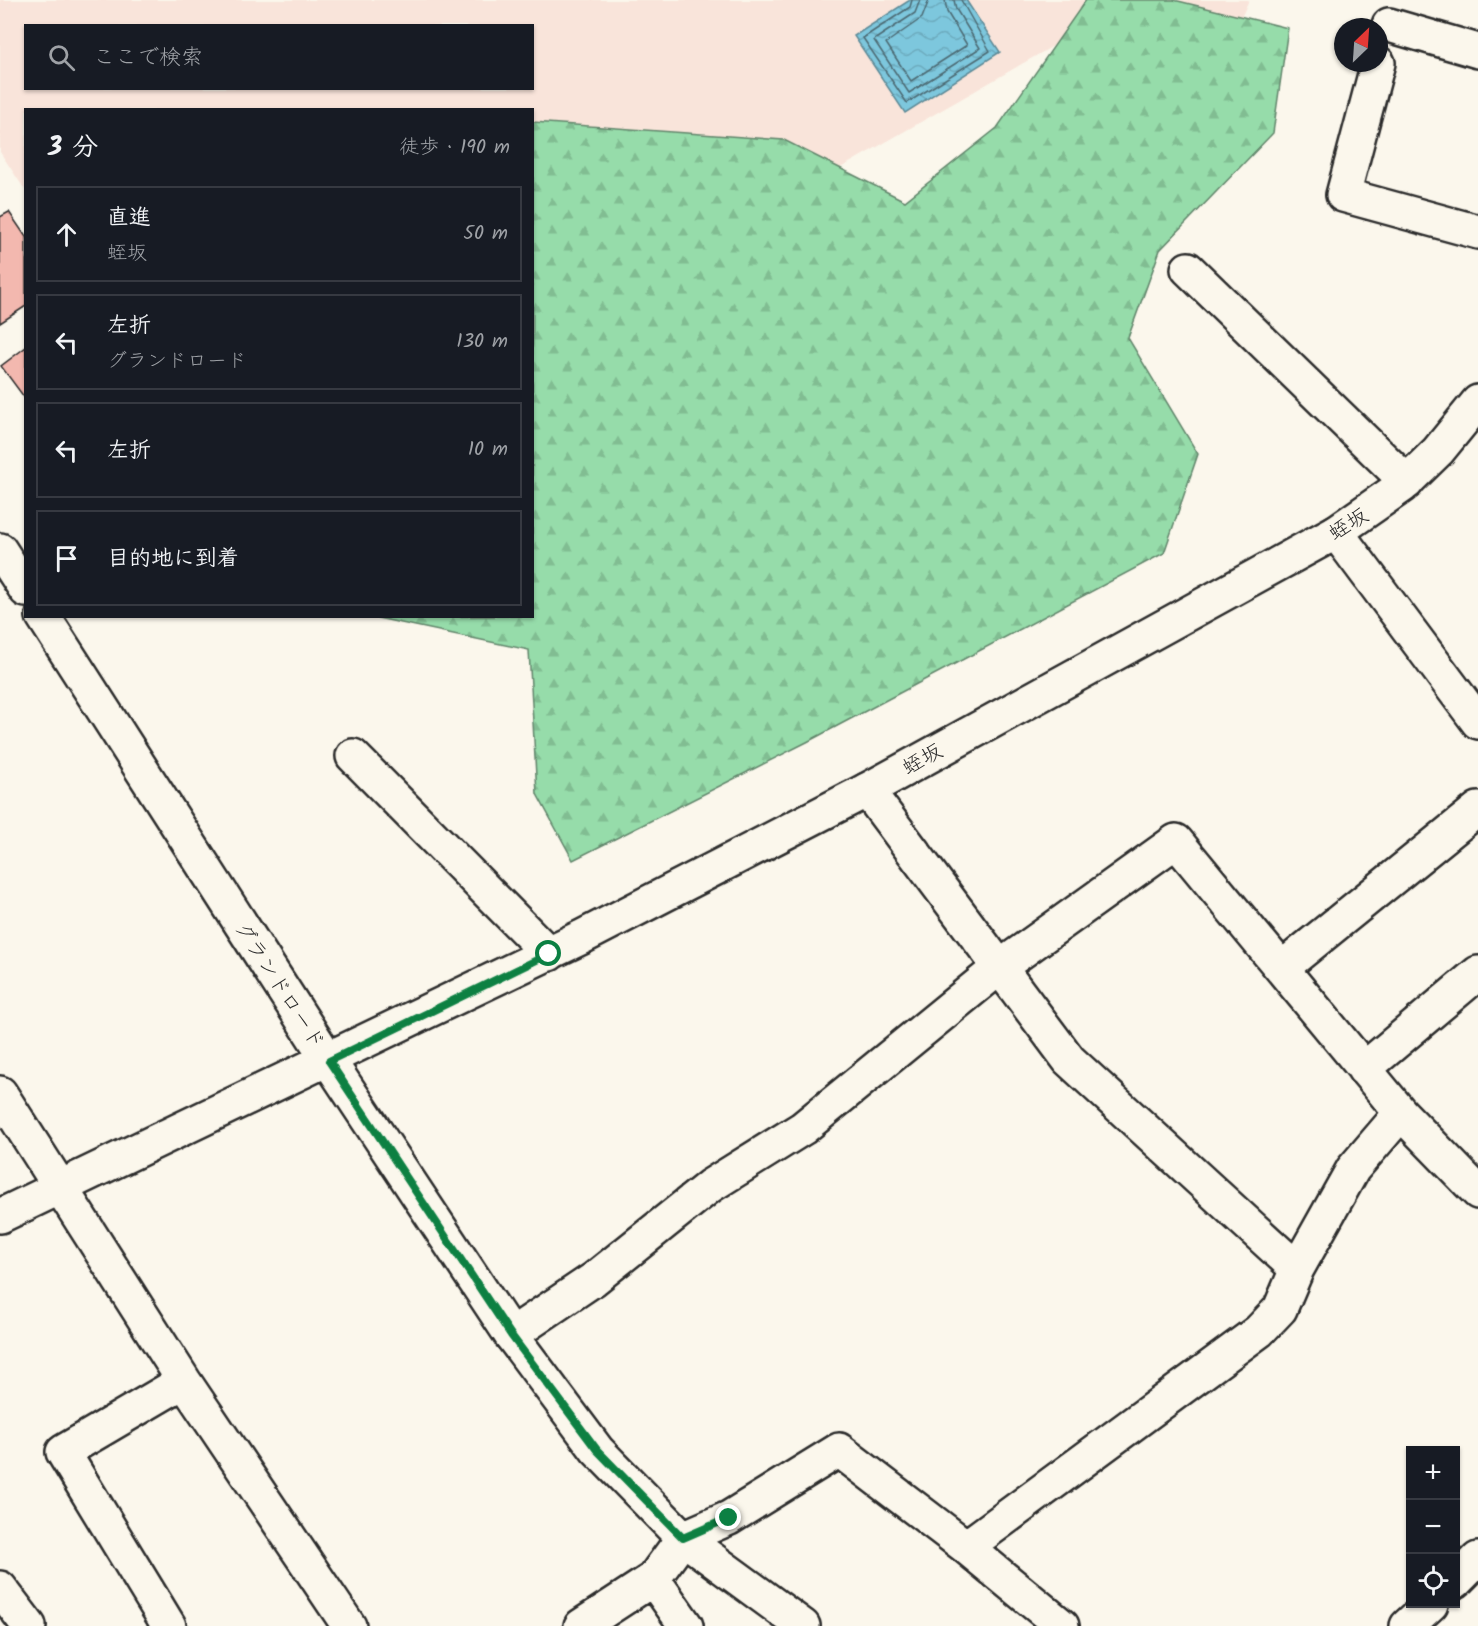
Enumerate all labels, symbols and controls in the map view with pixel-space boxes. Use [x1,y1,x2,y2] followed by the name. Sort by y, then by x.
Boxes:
[1334,18,1388,72] north arrow
[24,24,534,90] search box
[45,41,78,74] icon: search
[93,41,203,76] text: ここで検索
[48,127,98,169] text: 3 分
[399,132,510,164] text: 徒歩 · 190 m
[107,201,151,236] text: 直進
[50,218,83,251] icon: ahead
[463,218,508,250] text: 50 m
[107,238,147,270] text: 蛭坂
[107,309,151,344] text: 左折
[50,326,83,359] icon: left
[456,326,508,358] text: 130 m
[107,346,247,378] text: グランドロード
[50,434,83,467] icon: left
[107,434,151,469] text: 左折
[468,434,508,466] text: 10 m
[1322,500,1375,550] street label: 蛭坂
[50,542,83,575] icon: arrive
[107,542,239,577] text: 目的地に到着
[896,736,949,785] street label: 蛭坂
[225,915,333,1056] street label: グランドロード
[535,940,561,966] route start
[1406,1446,1460,1608] map controls
[1406,1446,1460,1500] button: +
[1406,1500,1460,1554] button: −
[715,1504,741,1530] route end
[1406,1554,1460,1608] button: locate

